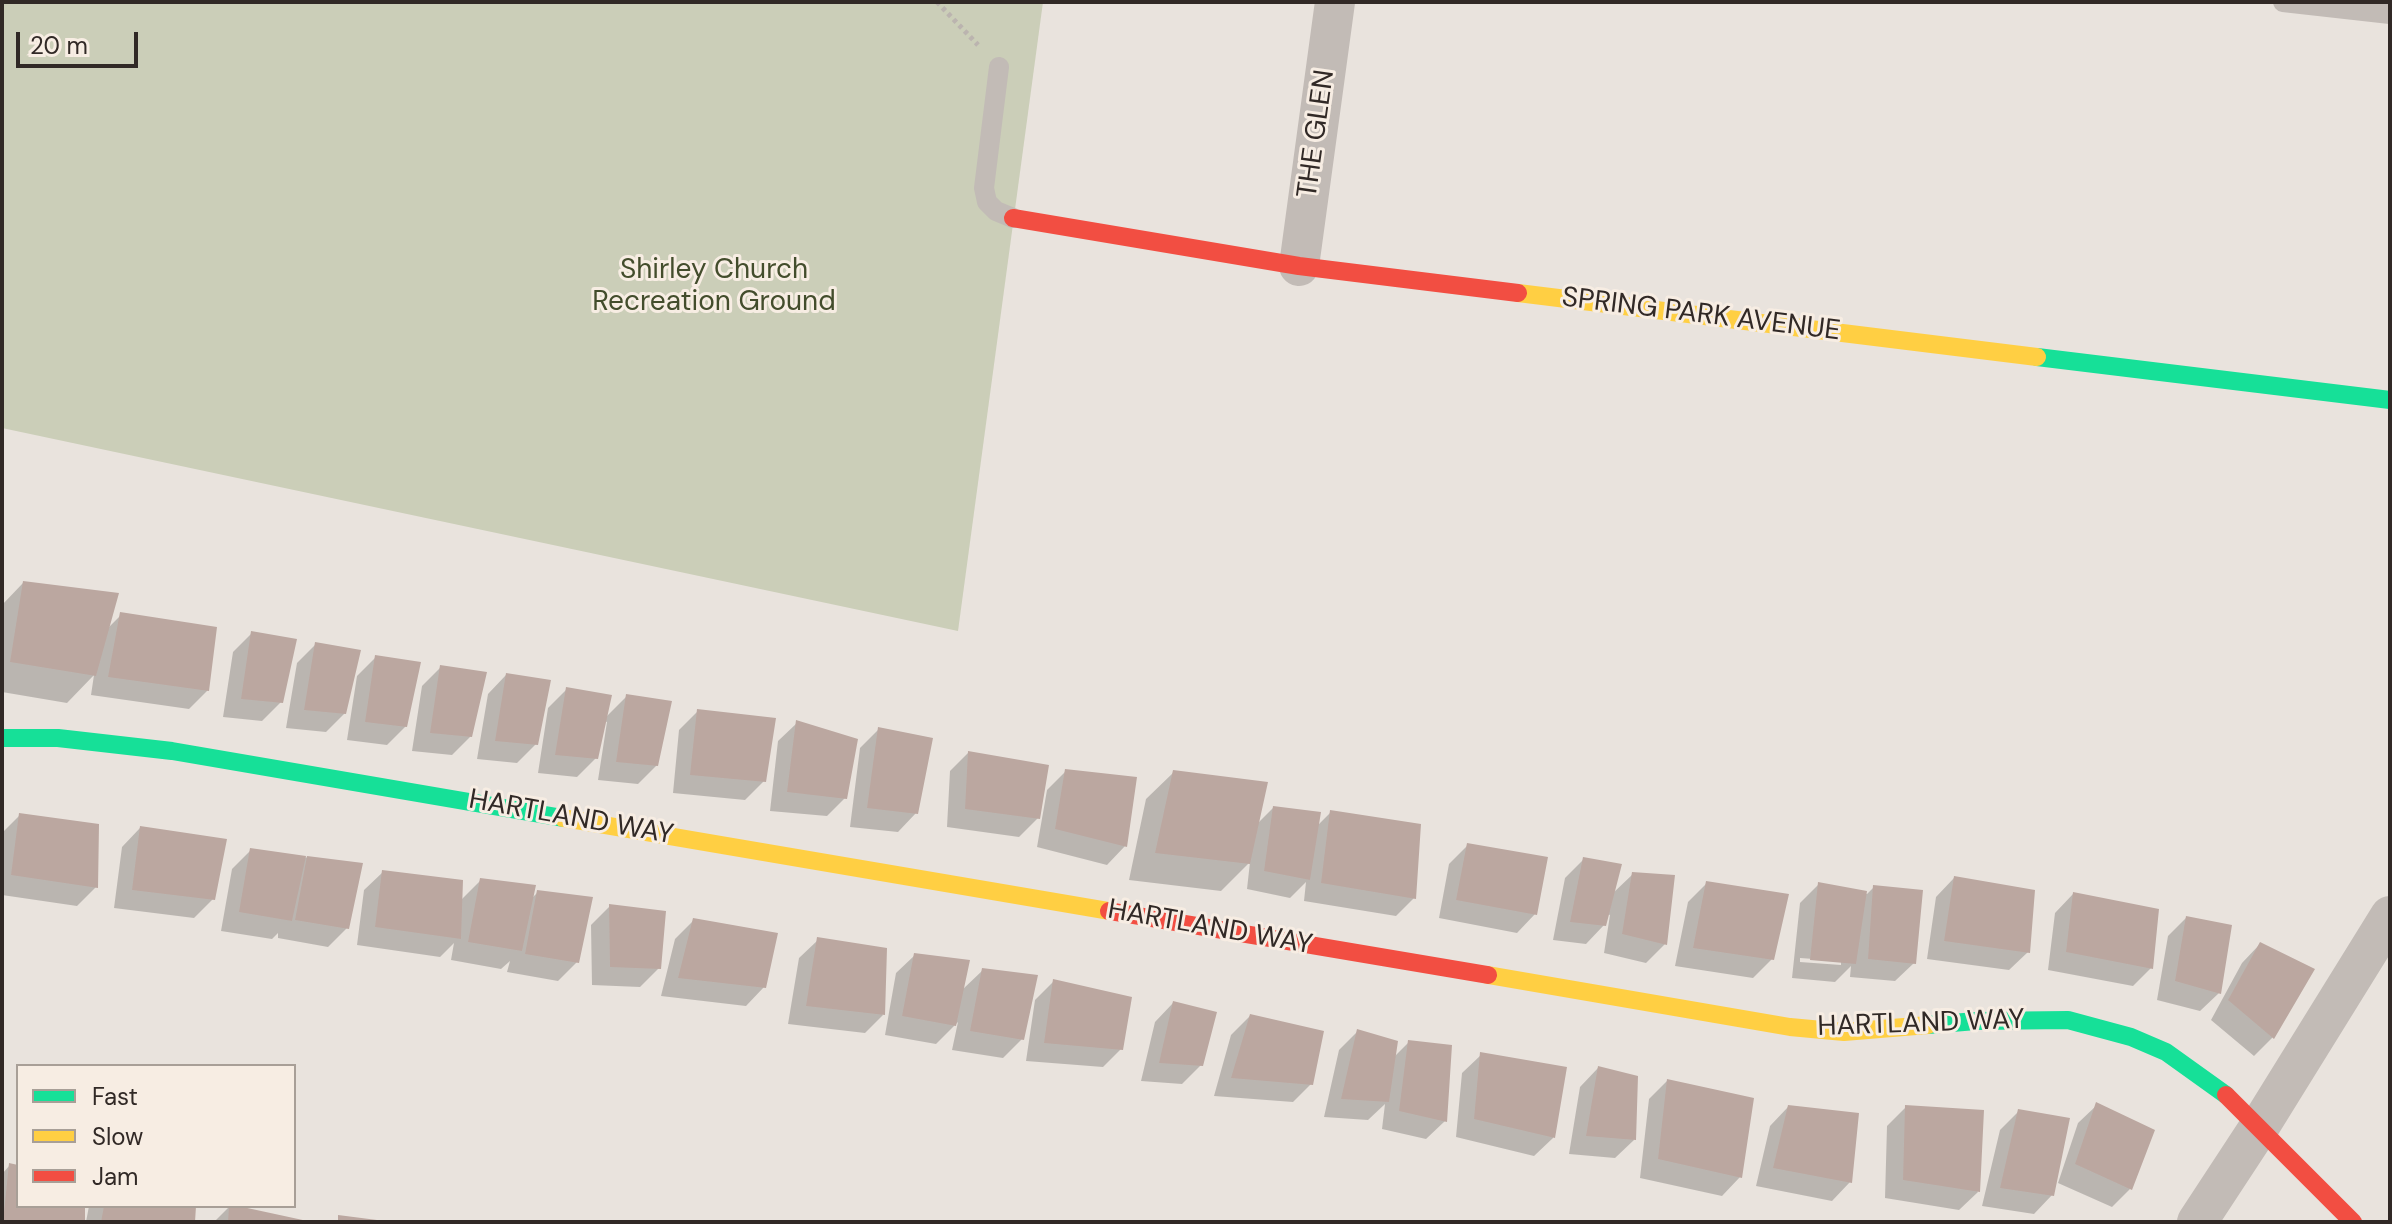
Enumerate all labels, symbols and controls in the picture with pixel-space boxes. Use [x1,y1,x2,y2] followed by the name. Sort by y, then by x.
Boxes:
[20,16,142,66] scale bar
[30,30,88,61] text: 20 m
[1291,68,1343,200] street label: THE GLEN
[592,254,836,320] park label: Shirley Church Recreation Ground
[1560,281,1842,349] street label: SPRING PARK AVENUE
[466,783,676,853] street label: HARTLAND WAY
[1105,893,1315,963] street label: HARTLAND WAY
[1817,1004,2025,1044] street label: HARTLAND WAY
[16,1064,296,1208] legend
[92,1081,138,1112] text: Fast
[92,1121,143,1152] text: Slow
[92,1161,138,1192] text: Jam

